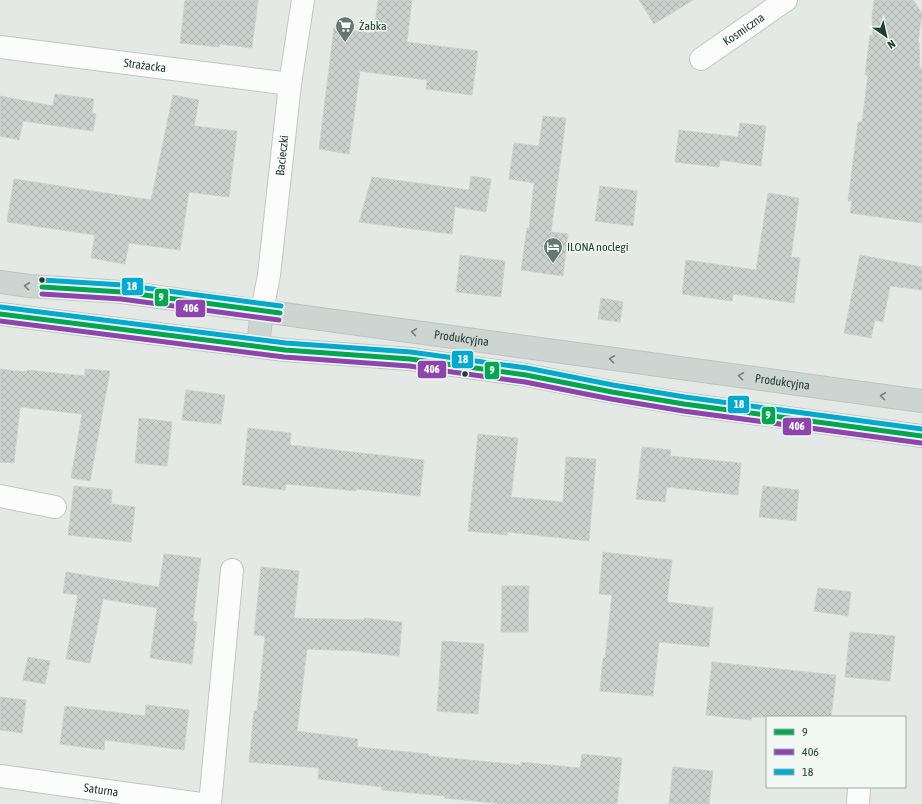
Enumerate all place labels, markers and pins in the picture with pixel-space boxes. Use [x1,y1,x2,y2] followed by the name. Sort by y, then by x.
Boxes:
[334,15,356,43] supermarket icon: Żabka
[359,19,387,33] place label: Żabka
[542,236,564,264] hotel icon: ILONA noclegi
[567,240,628,254] place label: ILONA noclegi
[37,275,47,285] unlabelled marker
[460,369,470,379] unlabelled marker

